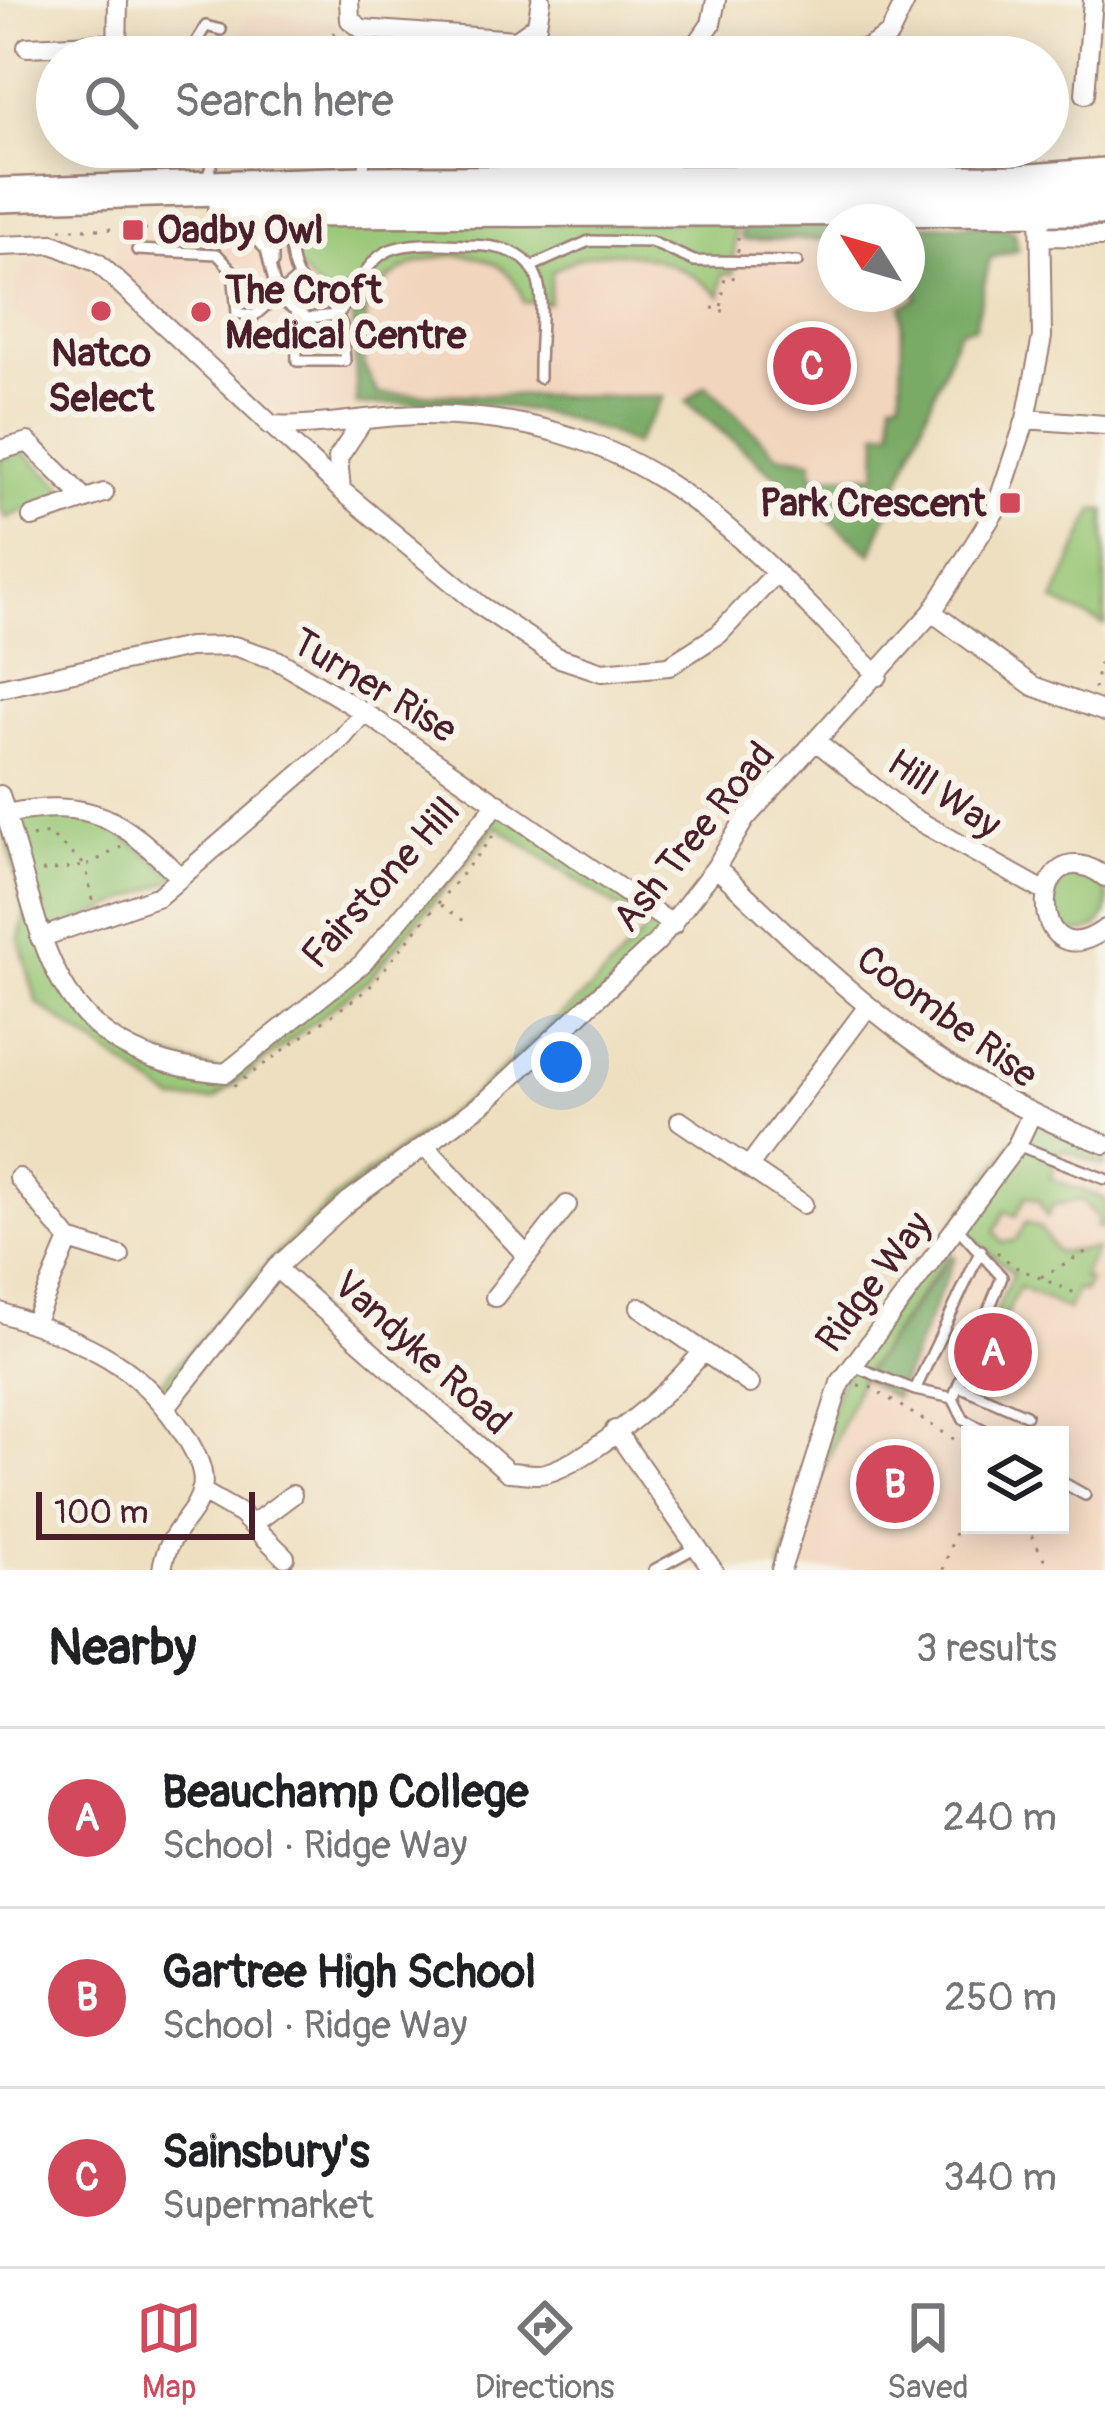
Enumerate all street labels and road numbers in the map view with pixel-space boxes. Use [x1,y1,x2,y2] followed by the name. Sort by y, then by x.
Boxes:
[283,618,465,754] street label: Turner Rise
[602,732,786,942] street label: Ash Tree Road
[878,738,1010,850] street label: Hill Way
[291,787,471,979] street label: Fairstone Hill
[847,935,1047,1099] street label: Coombe Rise
[805,1202,943,1362] street label: Ridge Way
[323,1260,521,1446] street label: Vandyke Road

